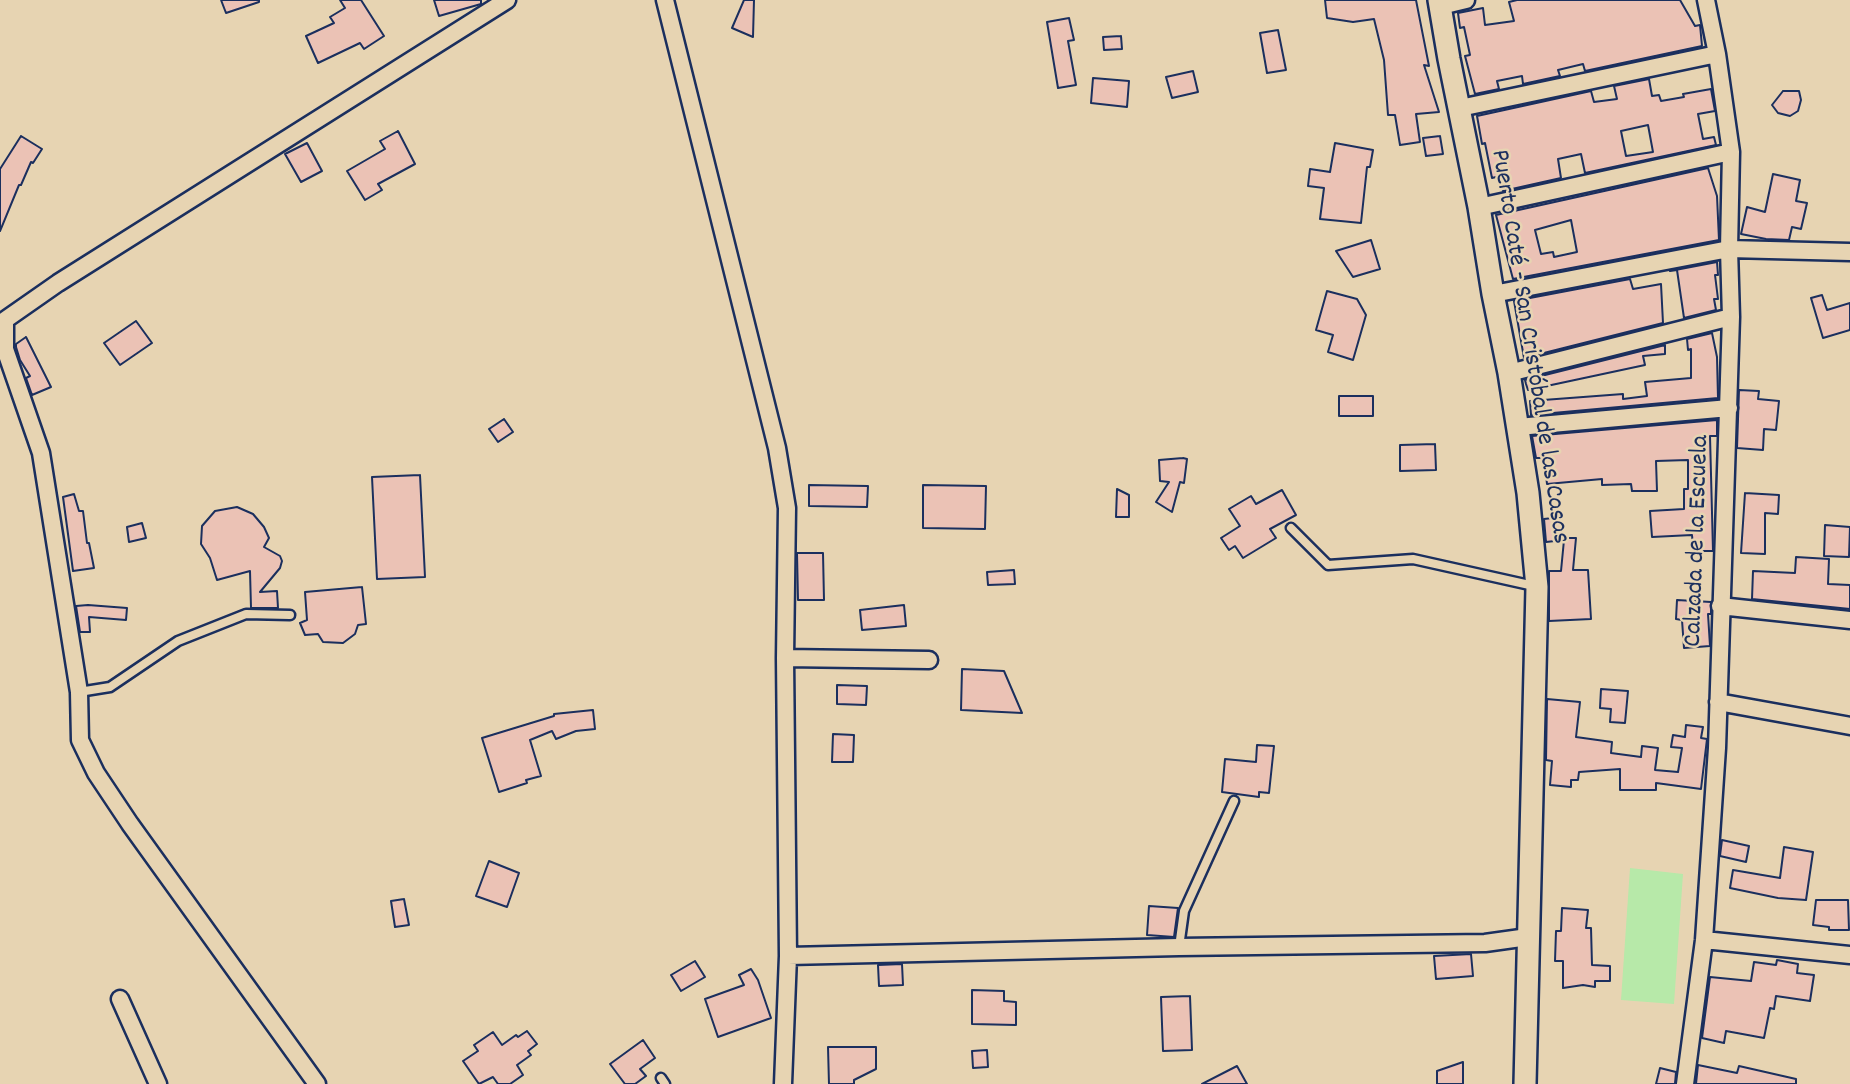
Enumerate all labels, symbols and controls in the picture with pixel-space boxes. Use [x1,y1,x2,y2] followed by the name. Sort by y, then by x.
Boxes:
[1481,148,1575,546] street label: Puerto Caté - San Cristóbal de las Casas
[1680,435,1718,647] street label: Calzada de la Escuela

